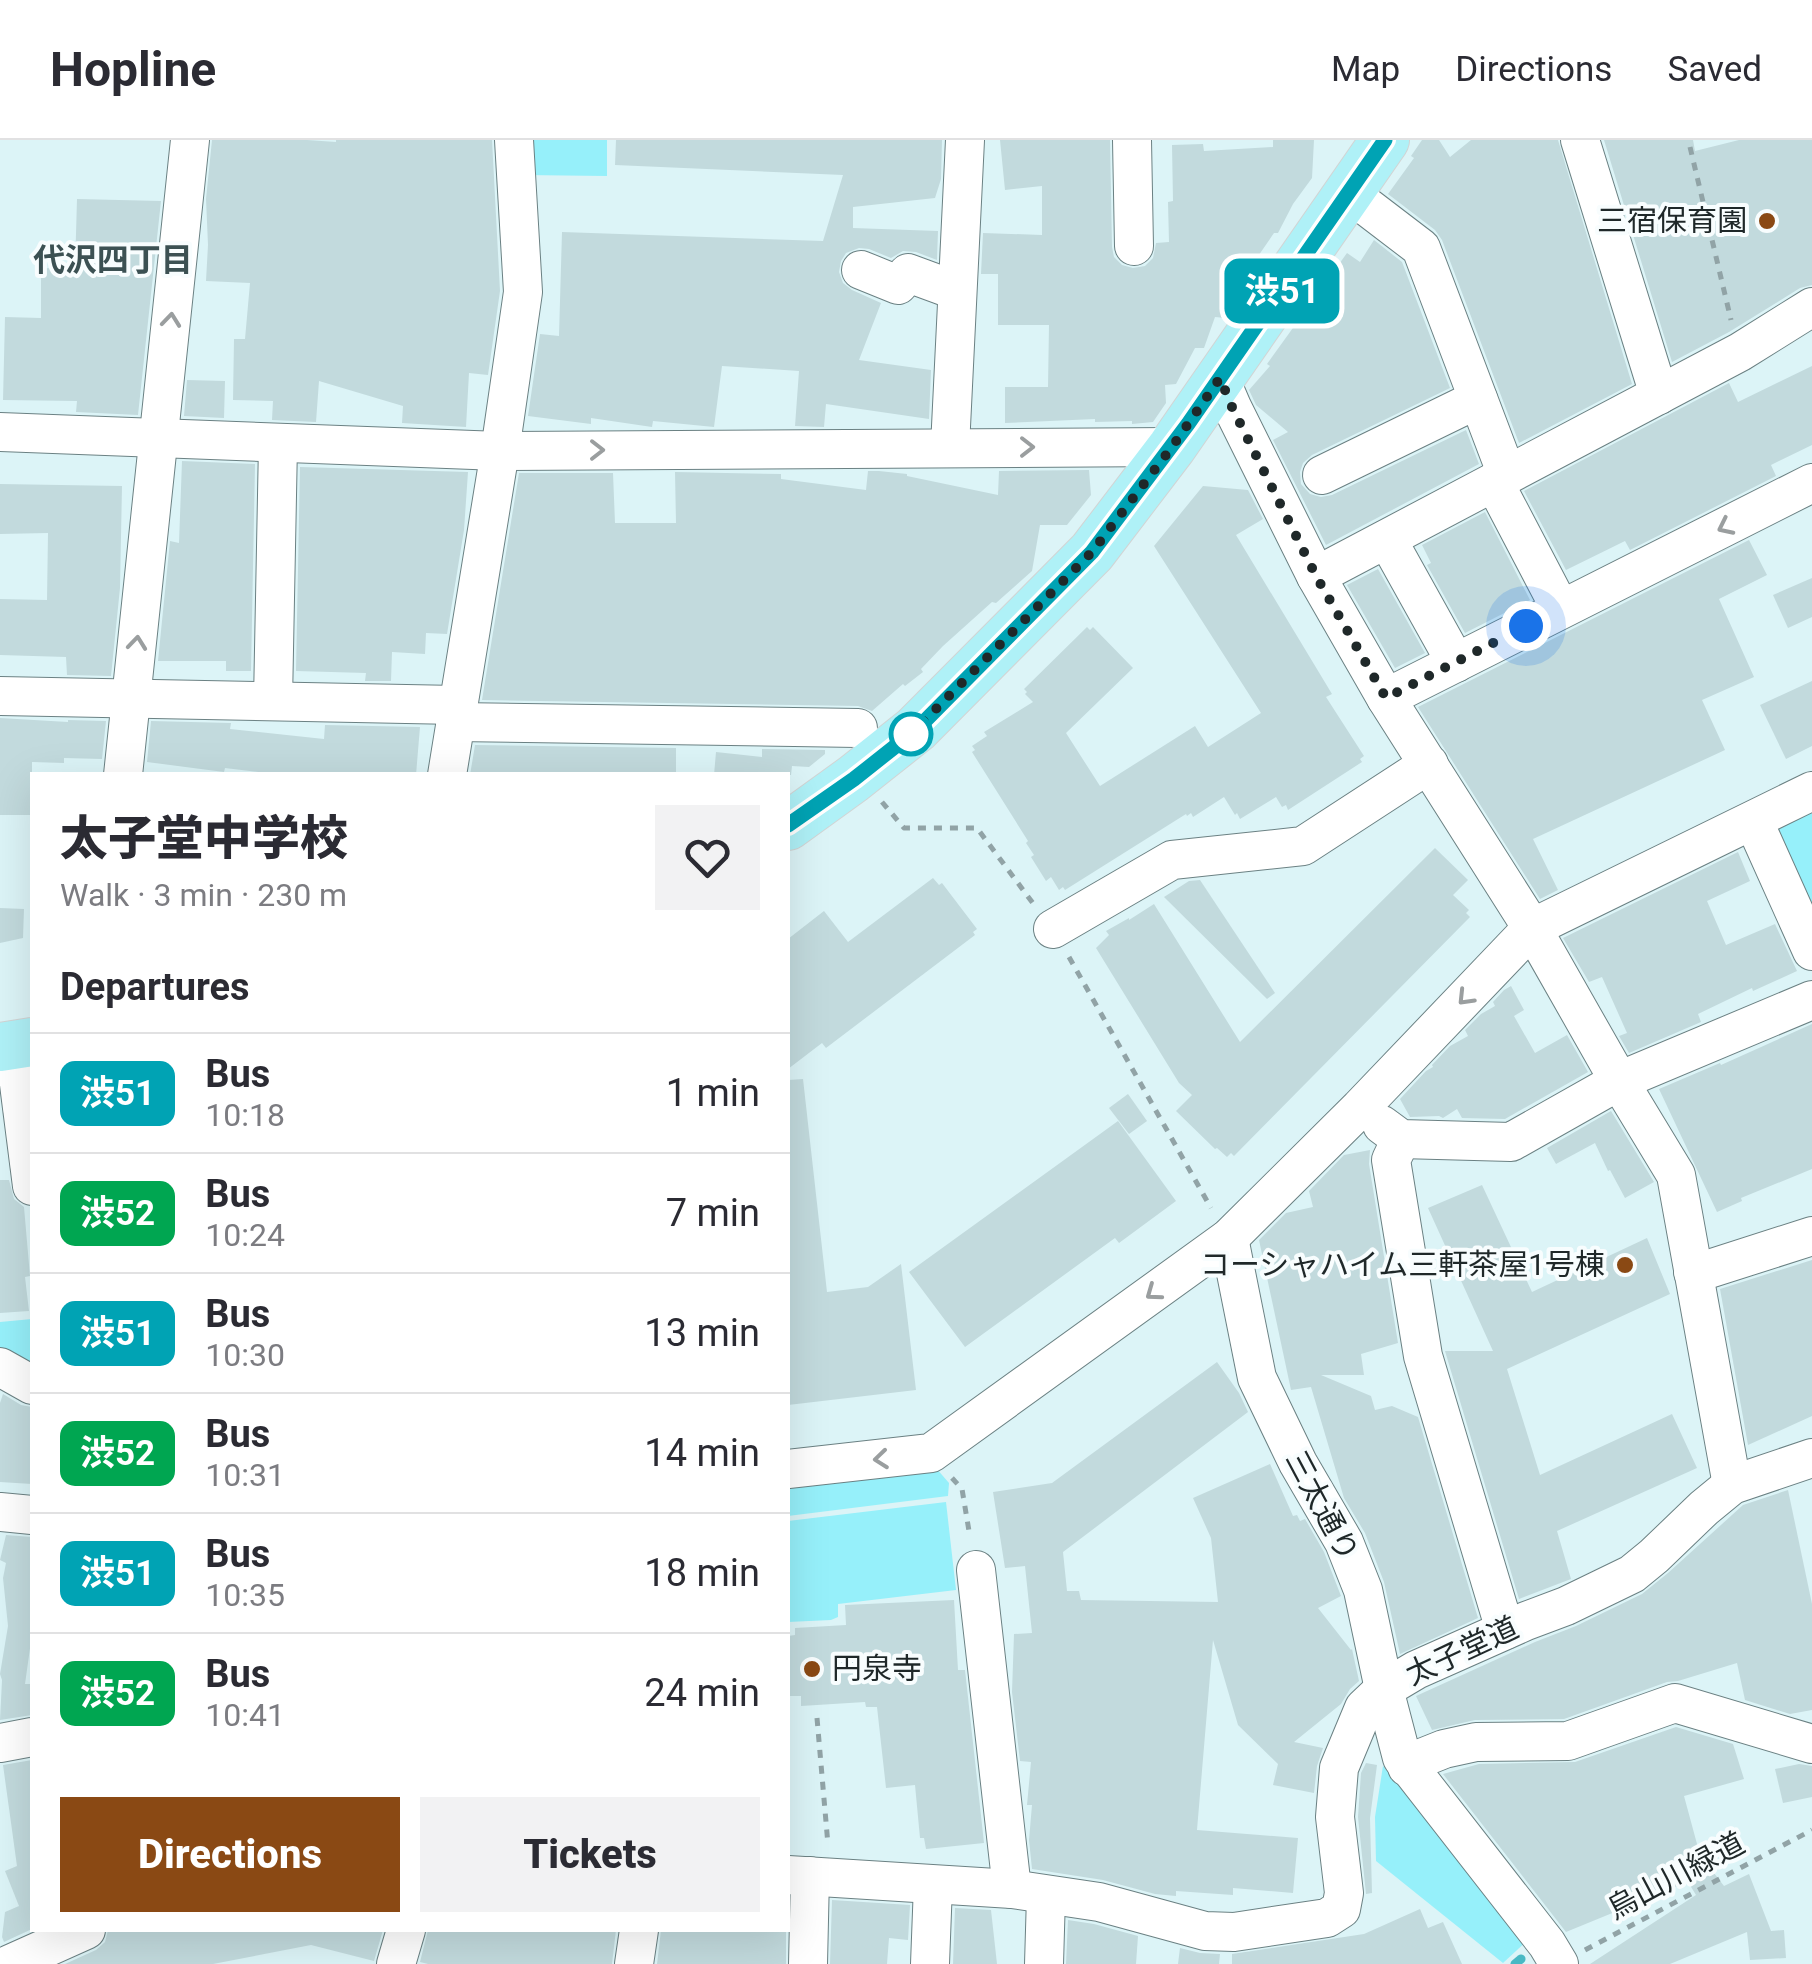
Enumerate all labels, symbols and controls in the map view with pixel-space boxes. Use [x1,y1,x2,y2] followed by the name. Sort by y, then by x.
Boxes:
[50,41,216,98] text: Hopline
[1331,49,1400,90] text: Map
[1455,49,1612,90] text: Directions
[1667,49,1762,90] text: Saved
[1597,203,1747,238] place label: 三宿保育園
[1756,210,1778,232] marker: 三宿保育園
[33,241,193,279] district label: 代沢四丁目
[1224,258,1340,324] line badge: 渋51
[1244,271,1320,312] text: 渋51
[160,312,181,328] one-way arrow
[1020,436,1036,458] one-way arrow
[590,439,606,461] one-way arrow
[1717,515,1735,535] one-way arrow
[1501,601,1551,651] your location
[126,635,147,651] one-way arrow
[890,713,932,755] unlabelled marker
[655,805,760,910] button: heart
[60,810,348,867] text: 太子堂中学校
[60,876,347,914] text: Walk · 3 min · 230 m
[60,965,250,1009] text: Departures
[1459,987,1477,1005] one-way arrow
[205,1052,270,1096] text: Bus
[666,1071,760,1115] text: 1 min
[80,1073,155,1114] text: 渋51
[205,1096,285,1134] text: 10:18
[205,1172,270,1216] text: Bus
[666,1191,760,1235] text: 7 min
[80,1193,155,1234] text: 渋52
[205,1216,285,1254] text: 10:24
[1200,1247,1605,1282] place label: コーシャハイム三軒茶屋1号棟
[1614,1254,1636,1276] marker: コーシャハイム三軒茶屋1号棟
[1146,1281,1164,1299] one-way arrow
[205,1292,270,1336] text: Bus
[644,1311,760,1355] text: 13 min
[80,1313,155,1354] text: 渋51
[205,1336,285,1374] text: 10:30
[205,1412,270,1456] text: Bus
[644,1431,760,1475] text: 14 min
[80,1433,155,1474] text: 渋52
[1279,1445,1366,1567] street label: 三太通り
[872,1448,888,1469] one-way arrow
[205,1456,285,1494] text: 10:31
[205,1532,270,1576] text: Bus
[644,1551,760,1595] text: 18 min
[80,1553,155,1594] text: 渋51
[205,1576,285,1614] text: 10:35
[1400,1609,1524,1692] street label: 太子堂道
[832,1651,922,1686] place label: 円泉寺
[205,1652,270,1696] text: Bus
[801,1658,823,1680] marker: 円泉寺
[644,1671,760,1715] text: 24 min
[80,1673,155,1714] text: 渋52
[205,1696,285,1734] text: 10:41
[60,1797,400,1912] button: Directions
[420,1797,760,1912] button: Tickets
[1601,1825,1750,1926] street label: 烏山川緑道

